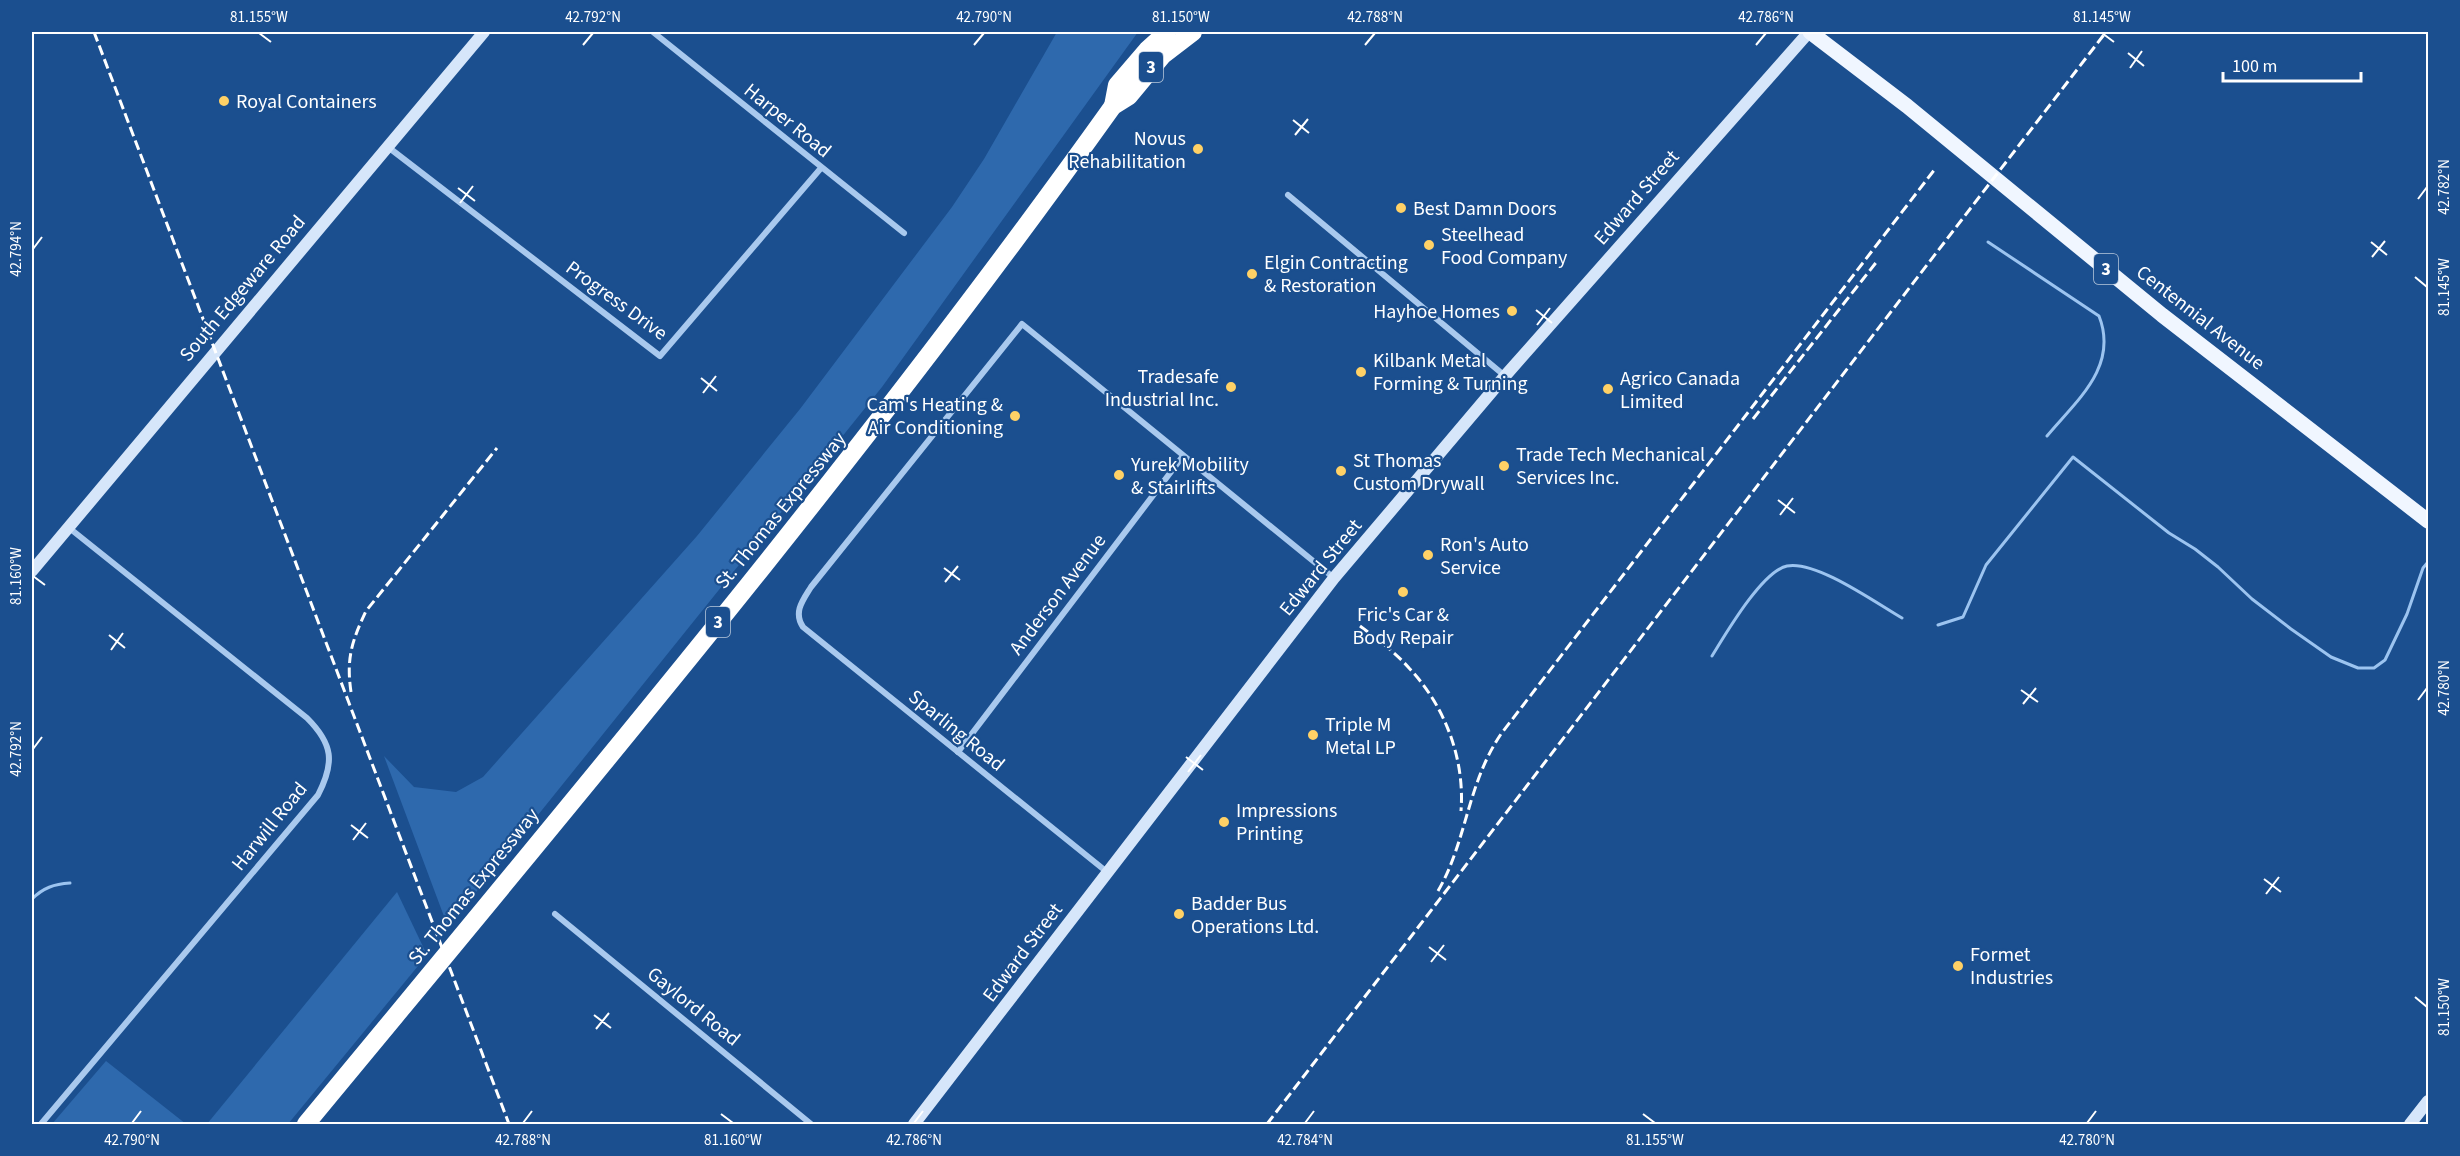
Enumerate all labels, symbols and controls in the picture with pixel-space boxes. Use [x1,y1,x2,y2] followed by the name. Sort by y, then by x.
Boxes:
[230,7,288,28] text: 81.155°W
[565,7,621,28] text: 42.792°N
[956,7,1012,28] text: 42.790°N
[1152,7,1210,28] text: 81.150°W
[1347,7,1403,28] text: 42.788°N
[1738,7,1794,28] text: 42.786°N
[2073,7,2131,28] text: 81.145°W
[2223,45,2361,83] scale bar
[1139,52,1163,82] road number: 3
[2232,54,2277,79] text: 100 m
[738,77,837,165] street label: Harper Road
[236,88,377,116] place label: Royal Containers
[217,94,231,108] marker: Royal Containers
[1068,125,1186,176] place label: Novus Rehabilitation
[1191,142,1205,156] marker: Novus Rehabilitation
[1588,144,1686,251] street label: Edward Street
[2434,159,2455,215] text: 42.782°N
[1413,195,1557,223] place label: Best Damn Doors
[1394,201,1408,215] marker: Best Damn Doors
[173,209,312,368] street label: South Edgeware Road
[6,221,27,277] text: 42.794°N
[1441,221,1568,272] place label: Steelhead Food Company
[1422,238,1436,252] marker: Steelhead Food Company
[1264,249,1408,300] place label: Elgin Contracting & Restoration
[560,254,673,347] street label: Progress Drive
[2094,254,2118,284] road number: 3
[2434,258,2455,316] text: 81.145°W
[2130,259,2271,377] street label: Centennial Avenue
[1245,267,1259,281] marker: Elgin Contracting & Restoration
[1373,298,1500,326] place label: Hayhoe Homes
[1505,304,1519,318] marker: Hayhoe Homes
[1373,347,1528,398] place label: Kilbank Metal Forming & Turning
[1105,363,1219,414] place label: Tradesafe Industrial Inc.
[1354,365,1368,379] marker: Kilbank Metal Forming & Turning
[1620,365,1740,416] place label: Agrico Canada Limited
[1224,380,1238,394] marker: Tradesafe Industrial Inc.
[1601,382,1615,396] marker: Agrico Canada Limited
[867,391,1003,442] place label: Cam's Heating & Air Conditioning
[1008,409,1022,423] marker: Cam's Heating & Air Conditioning
[709,426,853,595] street label: St. Thomas Expressway
[1516,441,1705,492] place label: Trade Tech Mechanical Services Inc.
[1353,447,1485,498] place label: St Thomas Custom Drywall
[1130,451,1249,502] place label: Yurek Mobility & Stairlifts
[1497,459,1511,473] marker: Trade Tech Mechanical Services Inc.
[1334,464,1348,478] marker: St Thomas Custom Drywall
[1112,468,1126,482] marker: Yurek Mobility & Stairlifts
[1273,513,1369,622] street label: Edward Street
[1003,528,1113,661] street label: Anderson Avenue
[1440,531,1529,582] place label: Ron's Auto Service
[6,547,27,605] text: 81.160°W
[1421,548,1435,562] marker: Ron's Auto Service
[1396,585,1410,599] marker: Fric's Car & Body Repair
[1353,601,1454,652] place label: Fric's Car & Body Repair
[706,607,730,637] road number: 3
[2434,660,2455,716] text: 42.780°N
[902,683,1010,778] street label: Sparling Road
[1325,711,1396,762] place label: Triple M Metal LP
[6,721,27,777] text: 42.792°N
[1306,728,1320,742] marker: Triple M Metal LP
[225,776,314,877] street label: Harwill Road
[1236,797,1337,848] place label: Impressions Printing
[402,802,546,971] street label: St. Thomas Expressway
[1217,815,1231,829] marker: Impressions Printing
[1191,890,1319,941] place label: Badder Bus Operations Ltd.
[976,897,1070,1008] street label: Edward Street
[1172,907,1186,921] marker: Badder Bus Operations Ltd.
[1970,941,2053,992] place label: Formet Industries
[1951,959,1965,973] marker: Formet Industries
[641,961,746,1053] street label: Gaylord Road
[2434,978,2455,1036] text: 81.150°W
[104,1130,160,1151] text: 42.790°N
[495,1130,551,1151] text: 42.788°N
[704,1130,762,1151] text: 81.160°W
[886,1130,942,1151] text: 42.786°N
[1277,1130,1333,1151] text: 42.784°N
[1626,1130,1684,1151] text: 81.155°W
[2059,1130,2115,1151] text: 42.780°N

